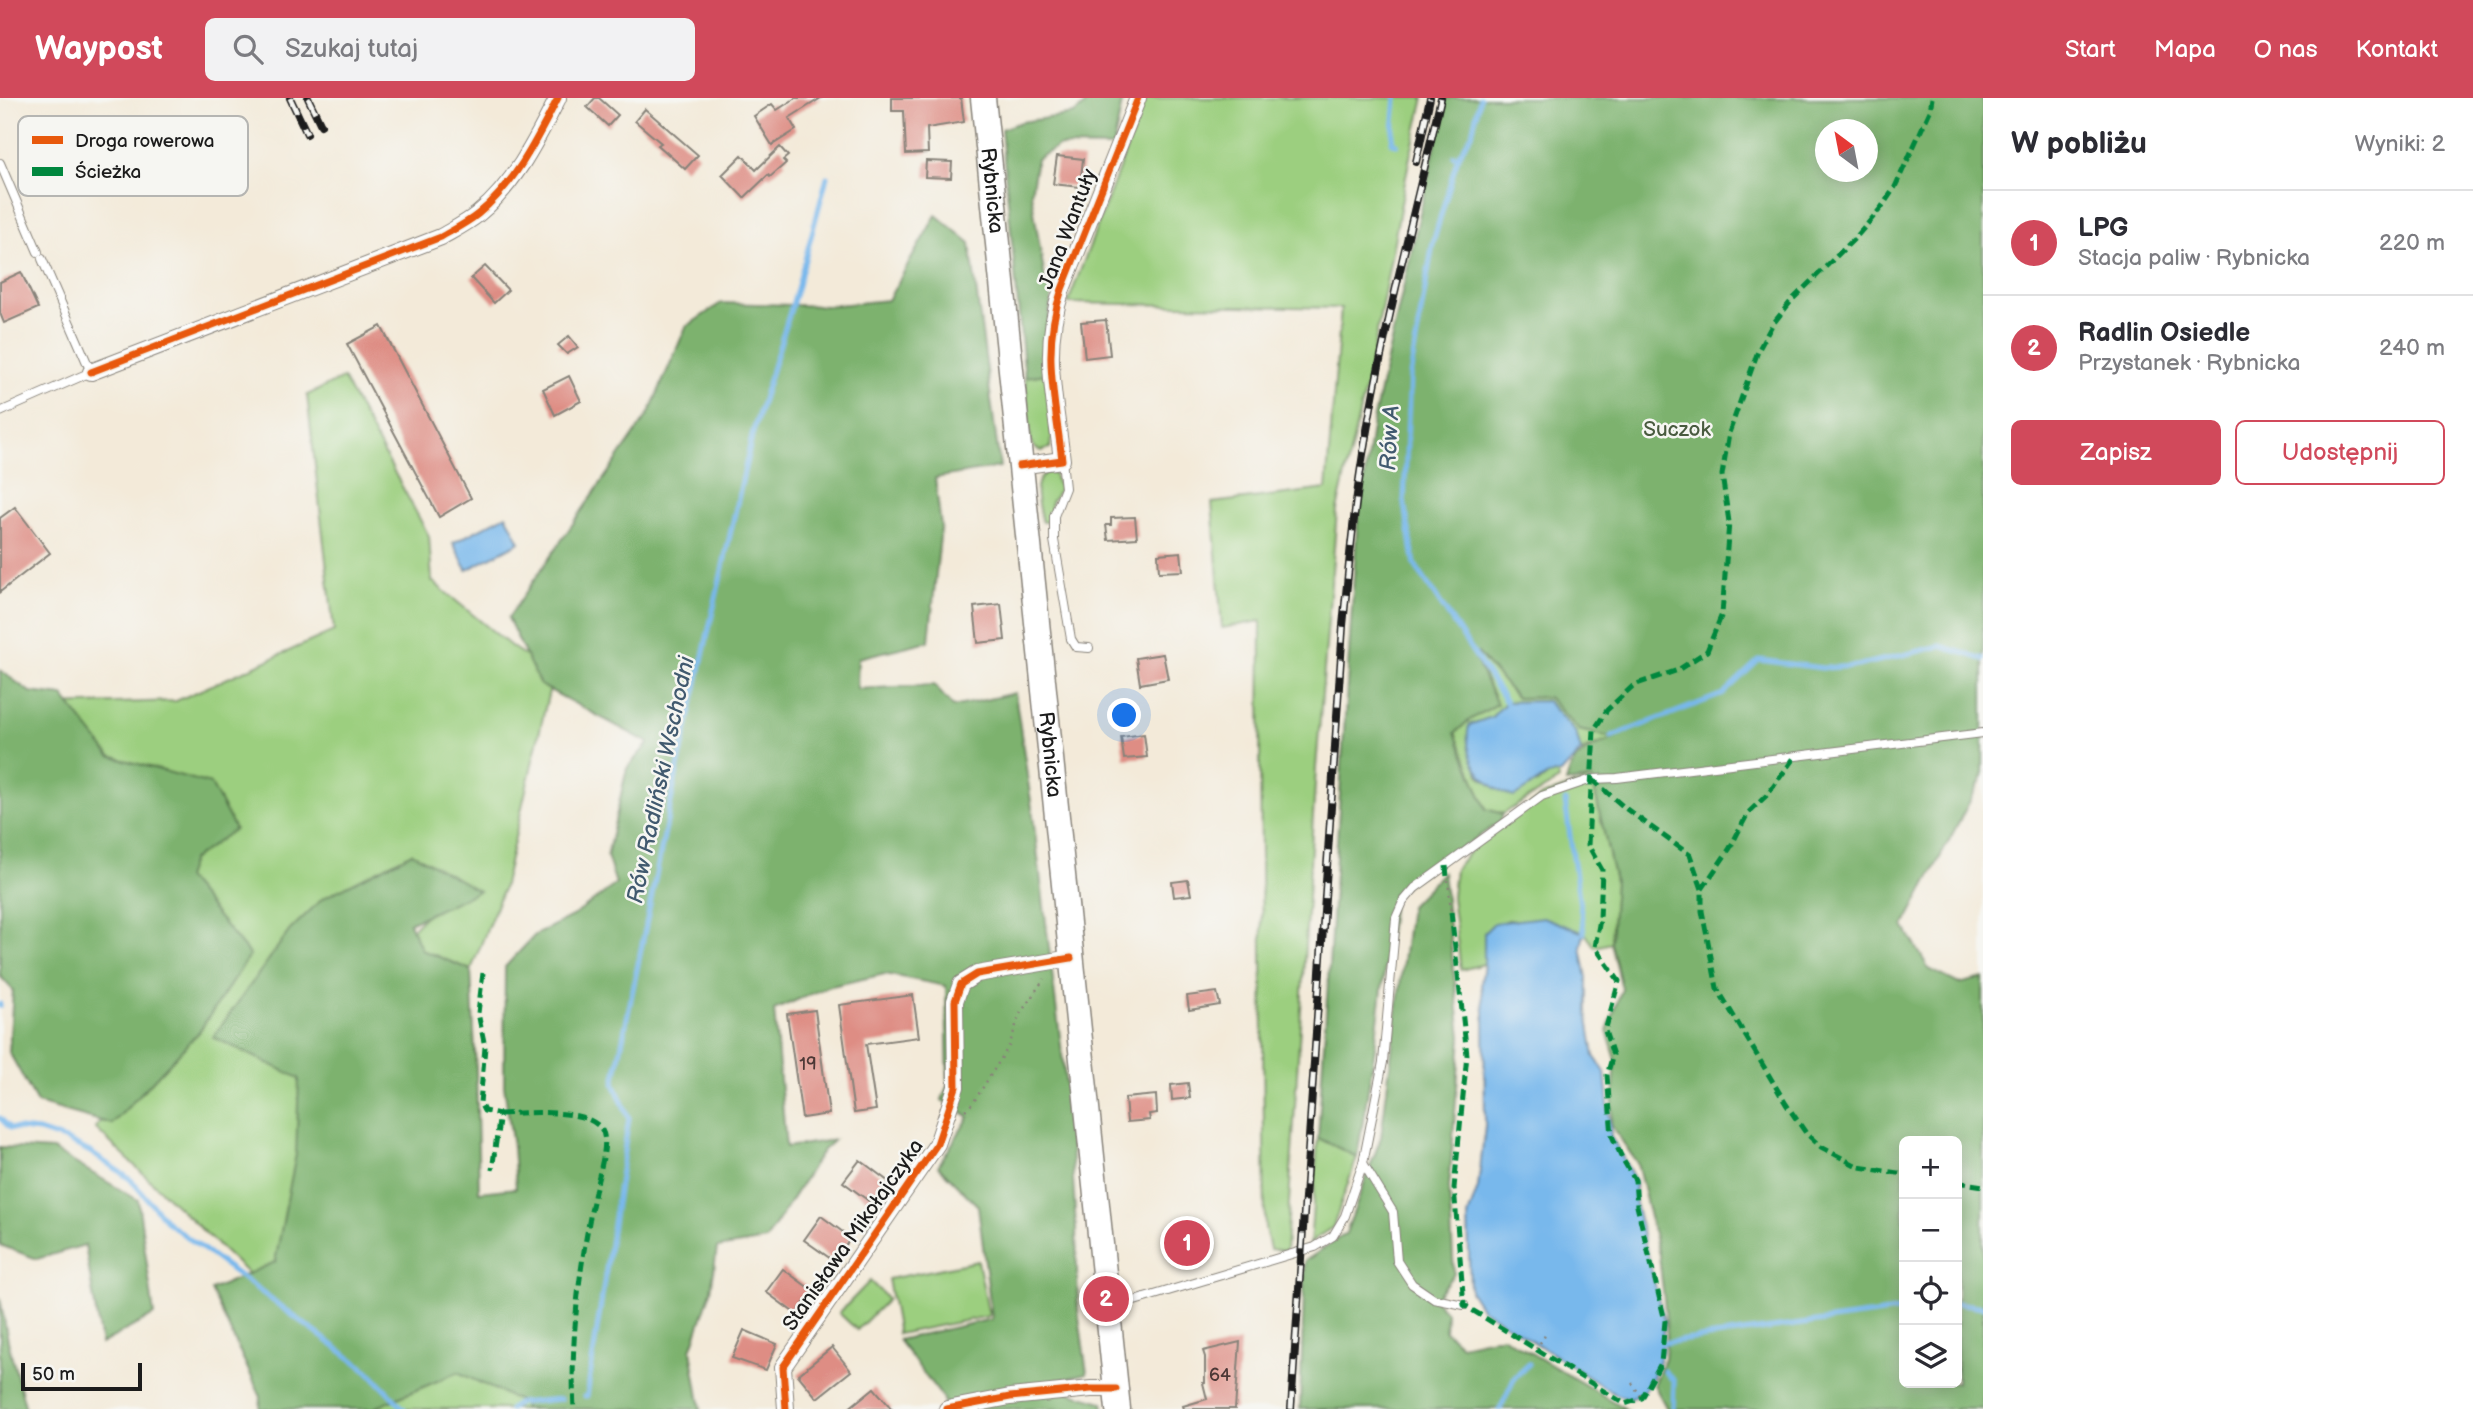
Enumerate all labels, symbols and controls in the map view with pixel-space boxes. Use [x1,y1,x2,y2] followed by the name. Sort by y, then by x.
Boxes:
[205,18,695,81] search box
[35,29,163,69] text: Waypost
[229,30,267,68] icon: search
[285,34,418,65] text: Szukaj tutaj
[2065,35,2116,64] text: Start
[2154,35,2216,64] text: Mapa
[2254,35,2318,64] text: O nas
[2356,35,2438,64] text: Kontakt
[18,116,248,196] legend
[1815,119,1878,182] north arrow
[2011,126,2147,162] text: W pobliżu
[75,130,215,153] text: Droga rowerowa
[2354,130,2445,158] text: Wyniki: 2
[976,146,1009,235] street label: Rybnicka
[75,160,141,184] text: Ścieżka
[1034,165,1103,293] street label: Jana Wantuły
[2078,213,2128,244] text: LPG
[2029,229,2039,257] text: 1
[2379,229,2445,257] text: 220 m
[2078,244,2310,272] text: Stacja paliw · Rybnicka
[2078,318,2250,349] text: Radlin Osiedle
[2027,334,2041,362] text: 2
[2379,334,2445,362] text: 240 m
[2078,349,2300,377] text: Przystanek · Rybnicka
[1374,405,1406,471] water label: Rów A
[1643,417,1711,442] park label: Suczok
[2011,420,2221,485] button: Zapisz
[2235,420,2445,485] button: Udostępnij
[621,653,701,906] water label: Rów Radliński Wschodni
[1107,698,1141,732] your location
[1034,710,1067,799] street label: Rybnicka
[799,1054,817,1075] house number: 19
[777,1134,929,1336] street label: Stanisława Mikołajczyka
[1899,1136,1962,1388] map controls
[1899,1136,1962,1199] button: +
[1899,1199,1962,1262] button: −
[1164,1217,1210,1269] pin: 1
[1899,1262,1962,1325] button: locate
[1083,1273,1129,1325] pin: 2
[1899,1325,1962,1388] button: layers
[21,1360,142,1392] scale bar
[32,1363,75,1386] text: 50 m
[1209,1365,1231,1386] house number: 64

